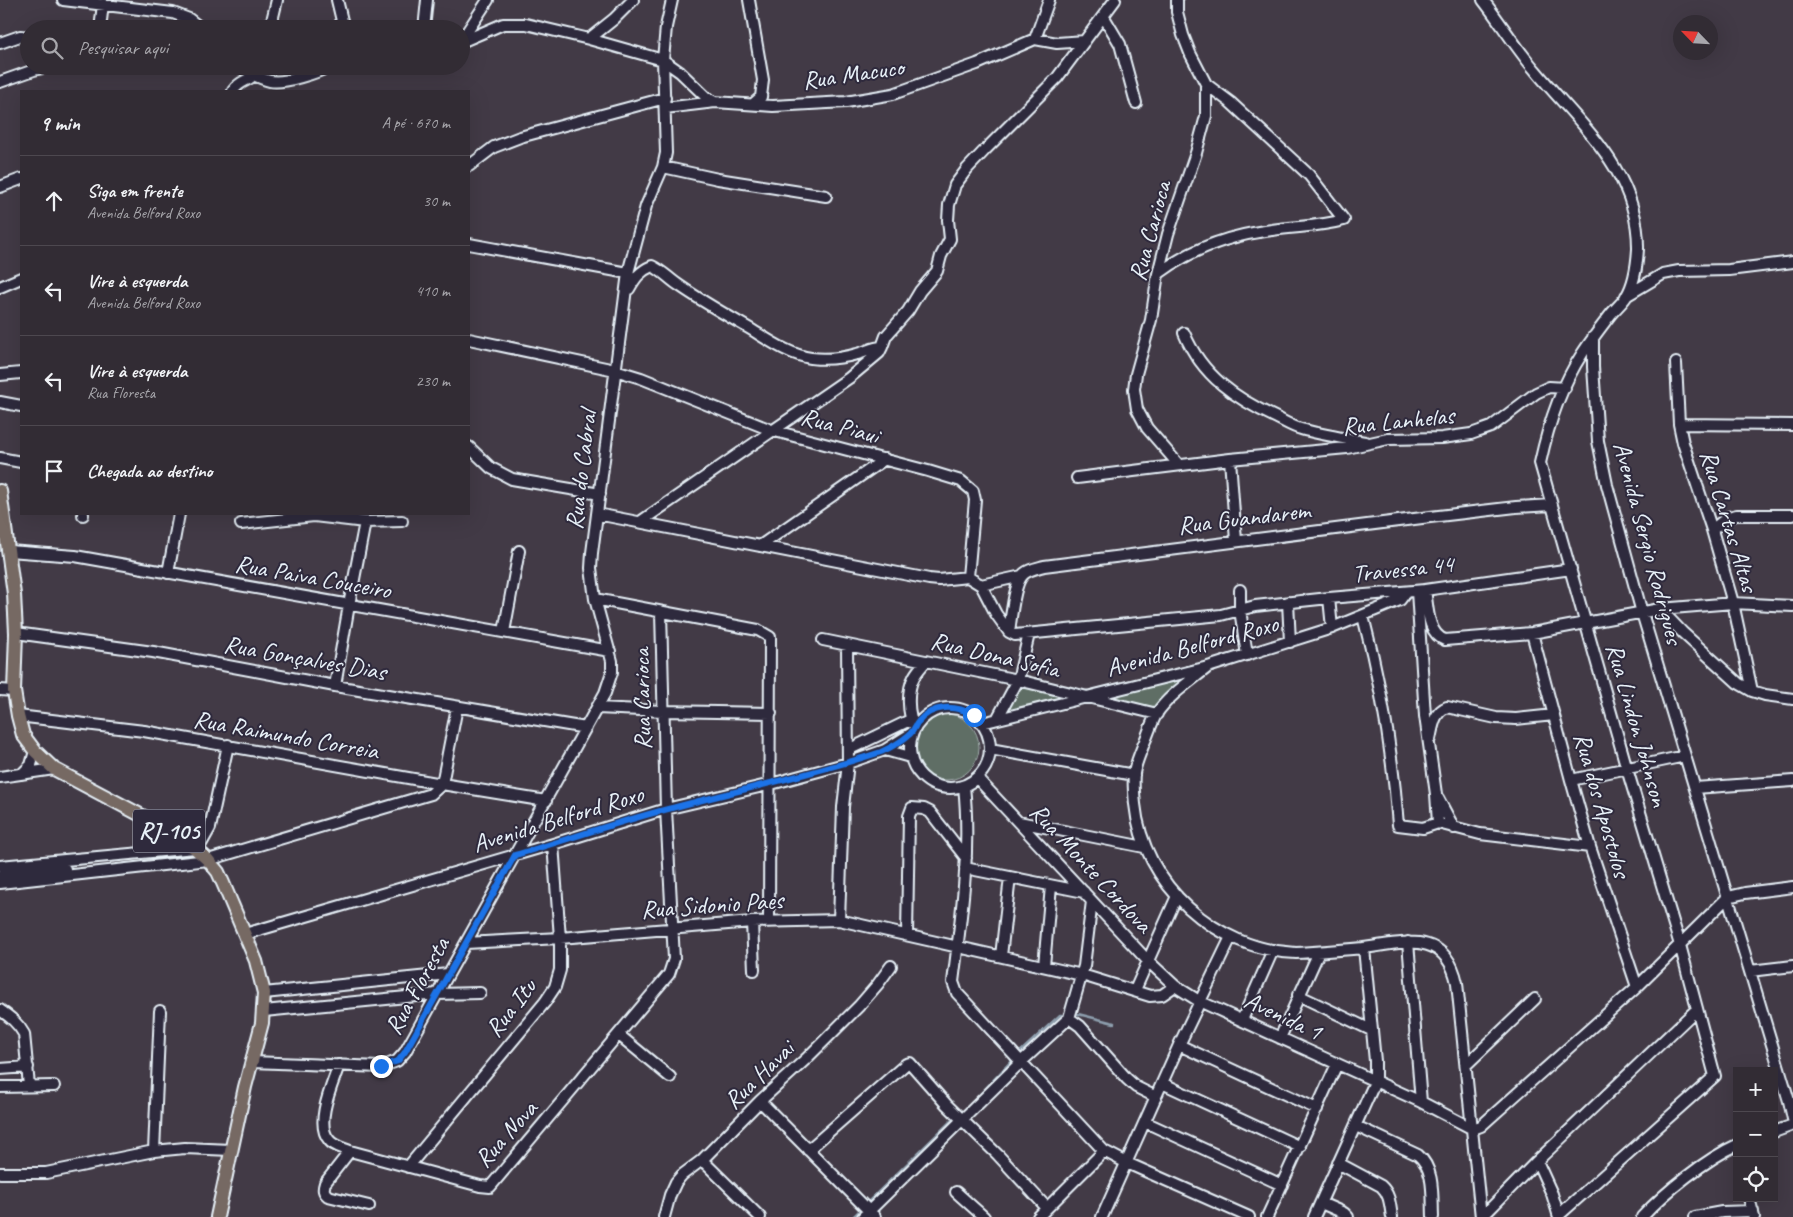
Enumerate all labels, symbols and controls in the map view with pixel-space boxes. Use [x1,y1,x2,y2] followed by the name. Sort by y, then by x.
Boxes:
[1673,15,1718,60] north arrow
[20,20,470,75] search box
[38,34,66,62] icon: search
[78,36,168,60] text: Pesquisar aqui
[800,51,909,97] street label: Rua Macuco
[40,110,80,136] text: 9 min
[382,113,450,133] text: A pé · 670 m
[1121,175,1179,284] street label: Rua Carioca
[87,179,183,203] text: Siga em frente
[40,187,68,215] icon: ahead
[423,191,450,211] text: 30 m
[87,203,200,223] text: Avenida Belford Roxo
[87,269,187,293] text: Vire à esquerda
[40,277,68,305] icon: left
[416,281,450,301] text: 410 m
[87,293,200,313] text: Avenida Belford Roxo
[87,359,187,383] text: Vire à esquerda
[40,367,68,395] icon: left
[416,371,450,391] text: 230 m
[87,383,155,403] text: Rua Floresta
[1340,399,1458,443] street label: Rua Lanhelas
[798,400,886,453] street label: Rua Piaui
[558,404,605,531] street label: Rua do Cabral
[1606,438,1691,650] street label: Avenida Sergio Rodrigues
[1692,446,1766,598] street label: Rua Cartas Altas
[40,457,68,485] icon: arrive
[87,459,213,483] text: Chegada ao destino
[1176,494,1314,542] street label: Rua Guandarem
[1351,547,1458,590] street label: Travessa 44
[233,548,395,607] street label: Rua Paiva Couceiro
[1102,607,1283,684] street label: Avenida Belford Roxo
[928,625,1065,686] street label: Rua Dona Sofia
[221,628,391,688] street label: Rua Gonçalves Dias
[1598,640,1676,811] street label: Rua Lindon Johnson
[625,645,659,750] street label: Rua Carioca
[191,703,383,767] street label: Rua Raimundo Correia
[963,704,986,727] route start
[1566,729,1639,884] street label: Rua dos Apostolos
[469,778,648,860] street label: Avenida Belford Roxo
[1023,796,1161,941] street label: Rua Monte Cordova
[133,809,205,852] road number: RJ-105
[640,884,787,926] street label: Rua Sidonio Paes
[377,930,458,1040] street label: Rua Floresta
[478,971,545,1044] street label: Rua Itu
[1239,984,1329,1049] street label: Avenida 1
[717,1031,803,1116] street label: Rua Havai
[370,1055,393,1078] route end
[1733,1067,1778,1202] map controls
[1733,1067,1778,1112] button: +
[467,1092,546,1174] street label: Rua Nova
[1733,1112,1778,1157] button: −
[1733,1157,1778,1202] button: locate

